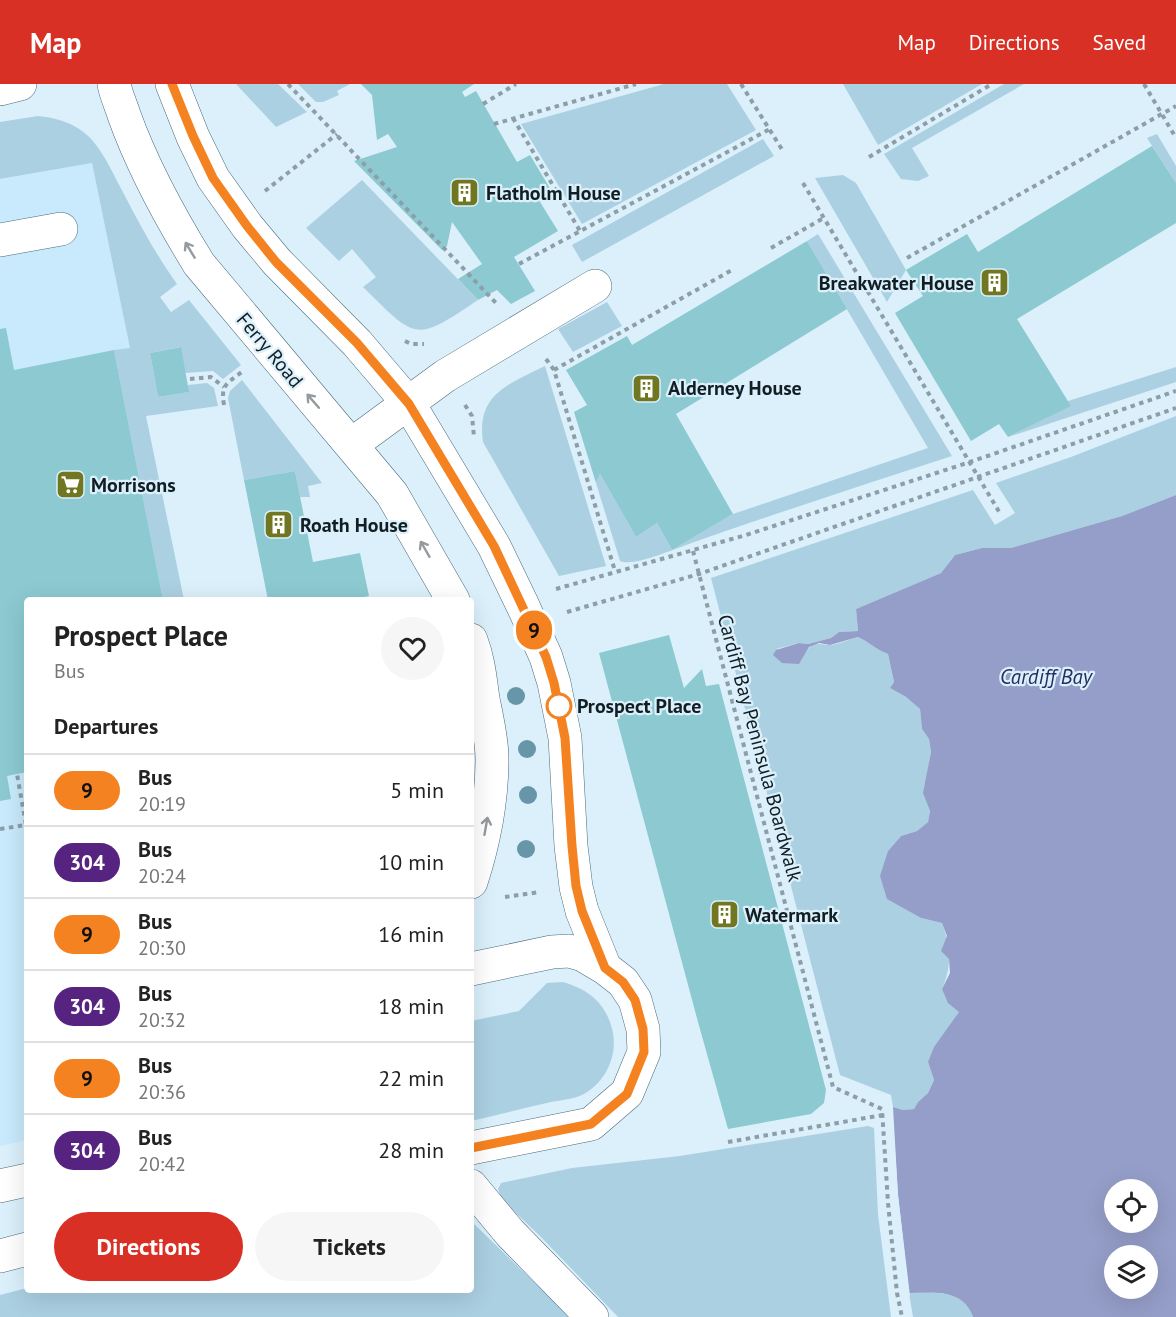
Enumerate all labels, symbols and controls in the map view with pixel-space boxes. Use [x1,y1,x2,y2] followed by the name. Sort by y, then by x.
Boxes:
[30,24,81,61] text: Map
[897,29,936,56] text: Map
[969,29,1060,56] text: Directions
[1093,29,1146,56] text: Saved
[449,177,481,209] building icon: Flatholm House
[486,180,621,206] place label: Flatholm House
[184,242,196,259] one-way arrow
[979,267,1011,299] building icon: Breakwater House
[819,270,974,296] place label: Breakwater House
[231,307,309,393] street label: Ferry Road
[631,372,663,404] building icon: Alderney House
[668,375,802,401] place label: Alderney House
[306,394,320,409] one-way arrow
[54,469,86,501] supermarket icon: Morrisons
[91,472,176,498] place label: Morrisons
[263,509,295,541] building icon: Roath House
[300,512,408,538] place label: Roath House
[418,541,430,558] one-way arrow
[514,610,554,650] line badge: 9
[712,612,808,885] street label: Cardiff Bay Peninsula Boardwalk
[54,617,228,654] text: Prospect Place
[381,617,444,680] button: heart
[528,617,540,644] text: 9
[54,658,85,684] text: Bus
[1000,663,1094,690] water label: Cardiff Bay
[546,693,572,719] marker: Prospect Place
[577,693,701,719] place label: Prospect Place
[54,712,158,740] text: Departures
[138,763,172,791] text: Bus
[390,776,444,804] text: 5 min
[81,777,93,804] text: 9
[138,791,186,817] text: 20:19
[481,816,492,836] one-way arrow
[138,835,172,863] text: Bus
[378,848,444,876] text: 10 min
[69,849,105,876] text: 304
[138,863,186,889] text: 20:24
[708,899,740,931] building icon: Watermark
[745,902,838,928] place label: Watermark
[138,907,172,935] text: Bus
[378,920,444,948] text: 16 min
[81,921,93,948] text: 9
[138,935,186,961] text: 20:30
[138,979,172,1007] text: Bus
[378,992,444,1020] text: 18 min
[69,993,105,1020] text: 304
[138,1007,186,1033] text: 20:32
[138,1051,172,1079] text: Bus
[378,1064,444,1092] text: 22 min
[81,1065,93,1092] text: 9
[138,1079,186,1105] text: 20:36
[138,1123,172,1151] text: Bus
[378,1136,444,1164] text: 28 min
[69,1137,105,1164] text: 304
[138,1151,186,1177] text: 20:42
[1104,1179,1158,1299] map controls
[1104,1179,1158,1233] button: locate
[54,1212,243,1281] button: Directions
[255,1212,444,1281] button: Tickets
[1104,1245,1158,1299] button: layers

